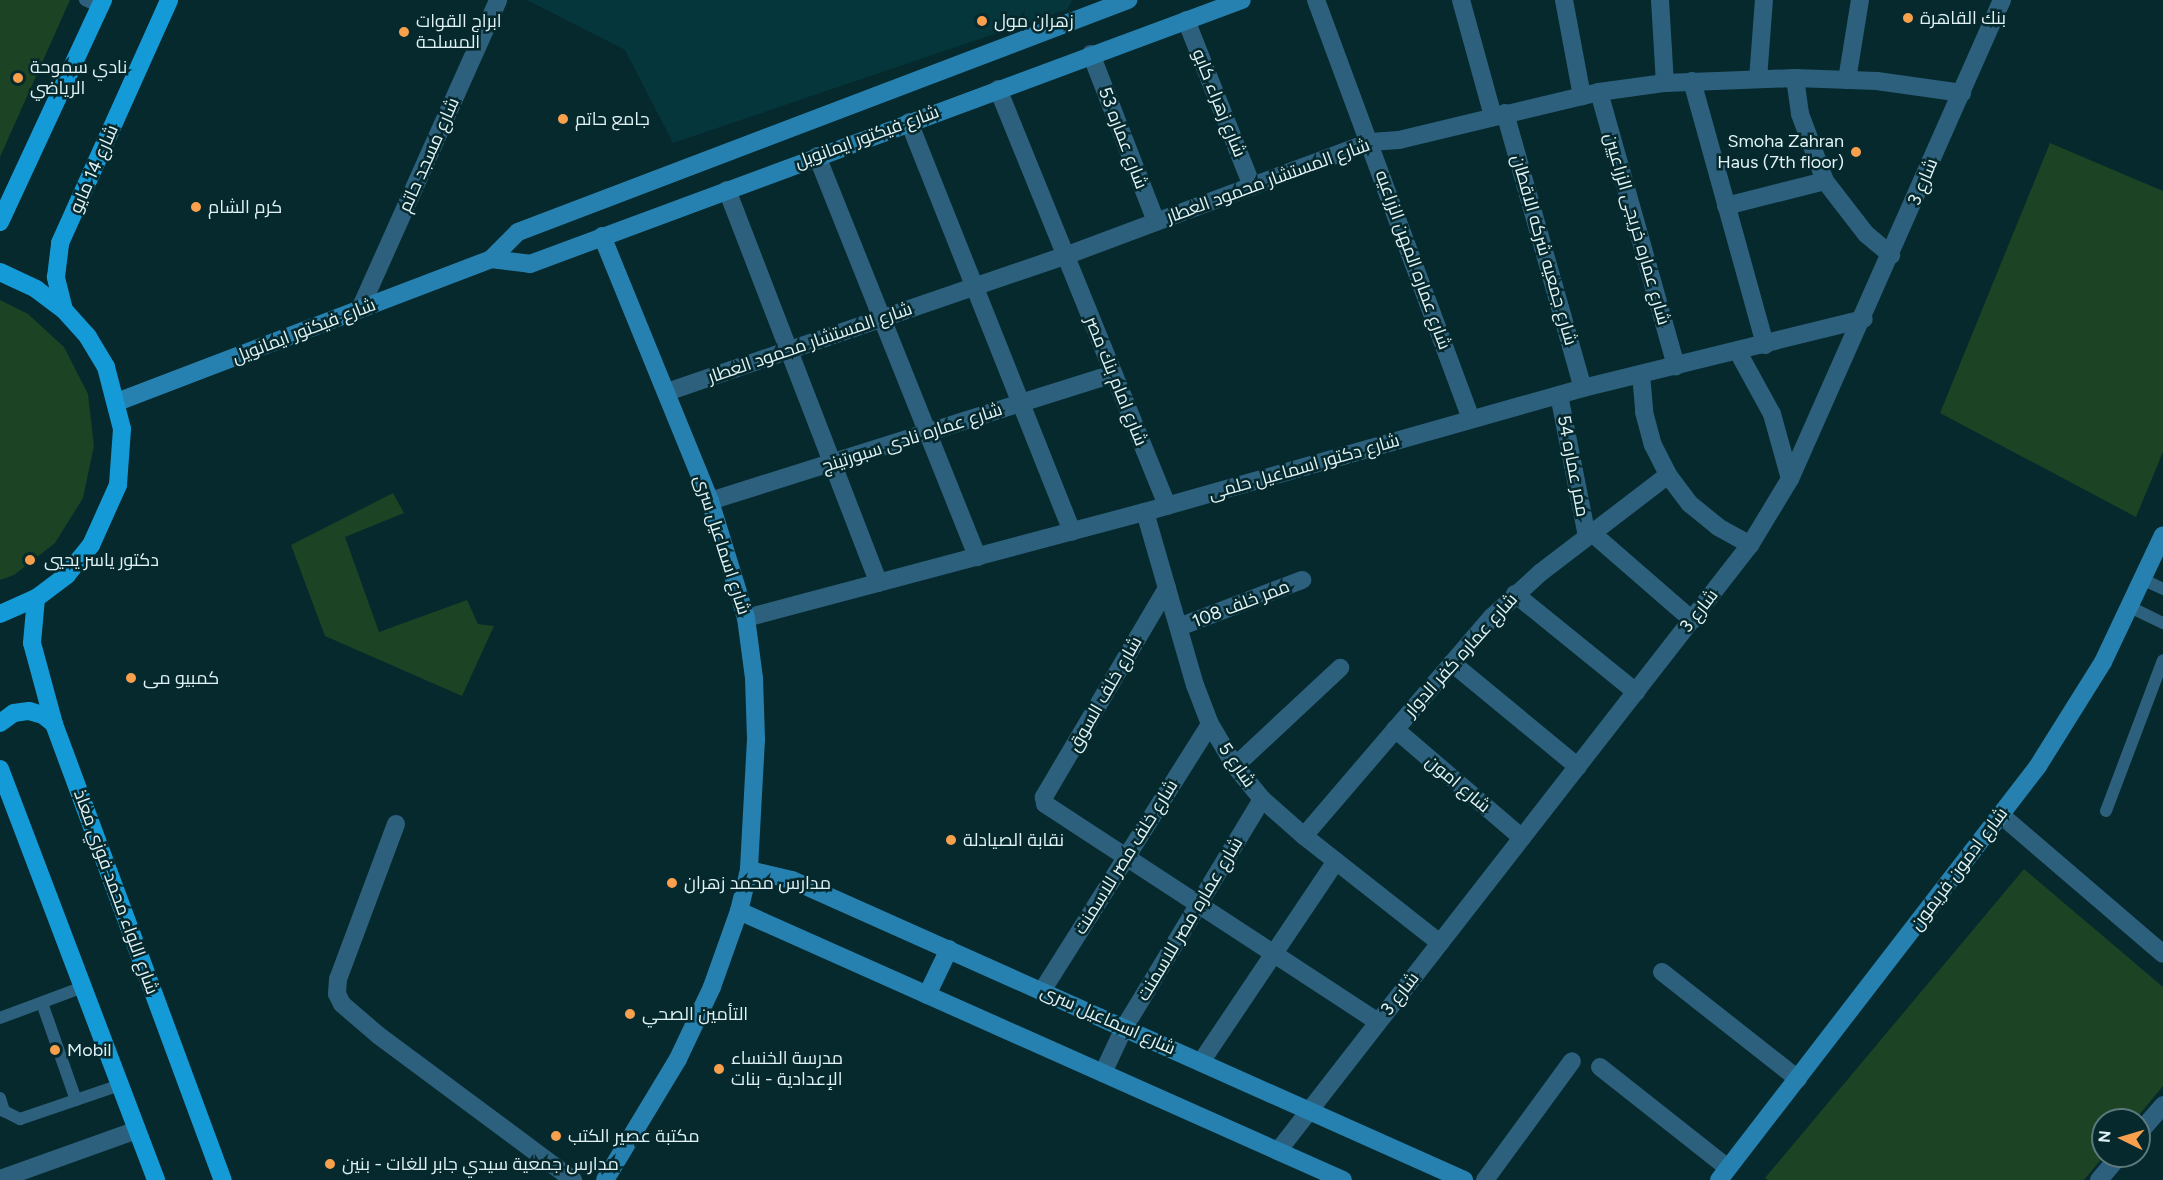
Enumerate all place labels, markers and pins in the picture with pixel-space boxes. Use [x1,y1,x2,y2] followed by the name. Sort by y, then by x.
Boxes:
[1920,7,2006,29] place label: بنك القاهرة
[994,10,1074,32] place label: زهران مول
[416,11,502,54] place label: ابراج القوات المسلحة
[1901,11,1915,25] marker: بنك القاهرة
[975,14,989,28] marker: زهران مول
[397,25,411,39] marker: ابراج القوات المسلحة
[30,57,127,100] place label: نادي سموحة الرياضي
[11,71,25,85] marker: نادي سموحة الرياضي
[575,108,650,130] place label: جامع حاتم
[556,112,570,126] marker: جامع حاتم
[1717,131,1844,174] place label: Smoha Zahran Haus (7th floor)
[1849,145,1863,159] marker: Smoha Zahran Haus (7th floor)
[208,196,282,218] place label: كرم الشام
[189,200,203,214] marker: كرم الشام
[44,549,159,571] place label: دكتور ياسر يحيي
[21,551,39,569] marker: دكتور ياسر يحيي
[143,667,219,689] place label: كمبيو مى
[124,671,138,685] marker: كمبيو مى
[963,829,1064,851] place label: نقابة الصيادلة
[944,833,958,847] marker: نقابة الصيادلة
[684,872,831,894] place label: مدارس محمد زهران
[665,876,679,890] marker: مدارس محمد زهران
[642,1003,748,1025] place label: التأمين الصحي
[623,1007,637,1021] marker: التأمين الصحي
[67,1039,111,1061] place label: Mobil
[48,1043,62,1057] marker: Mobil
[731,1048,843,1090] place label: مدرسة الخنساء الإعدادية - بنات
[712,1062,726,1076] marker: مدرسة الخنساء الإعدادية - بنات
[568,1125,700,1147] place label: مكتبة عصير الكتب
[549,1129,563,1143] marker: مكتبة عصير الكتب
[342,1153,619,1175] place label: مدارس جمعية سيدي جابر للغات - بنين
[323,1157,337,1171] marker: مدارس جمعية سيدي جابر للغات - بنين

